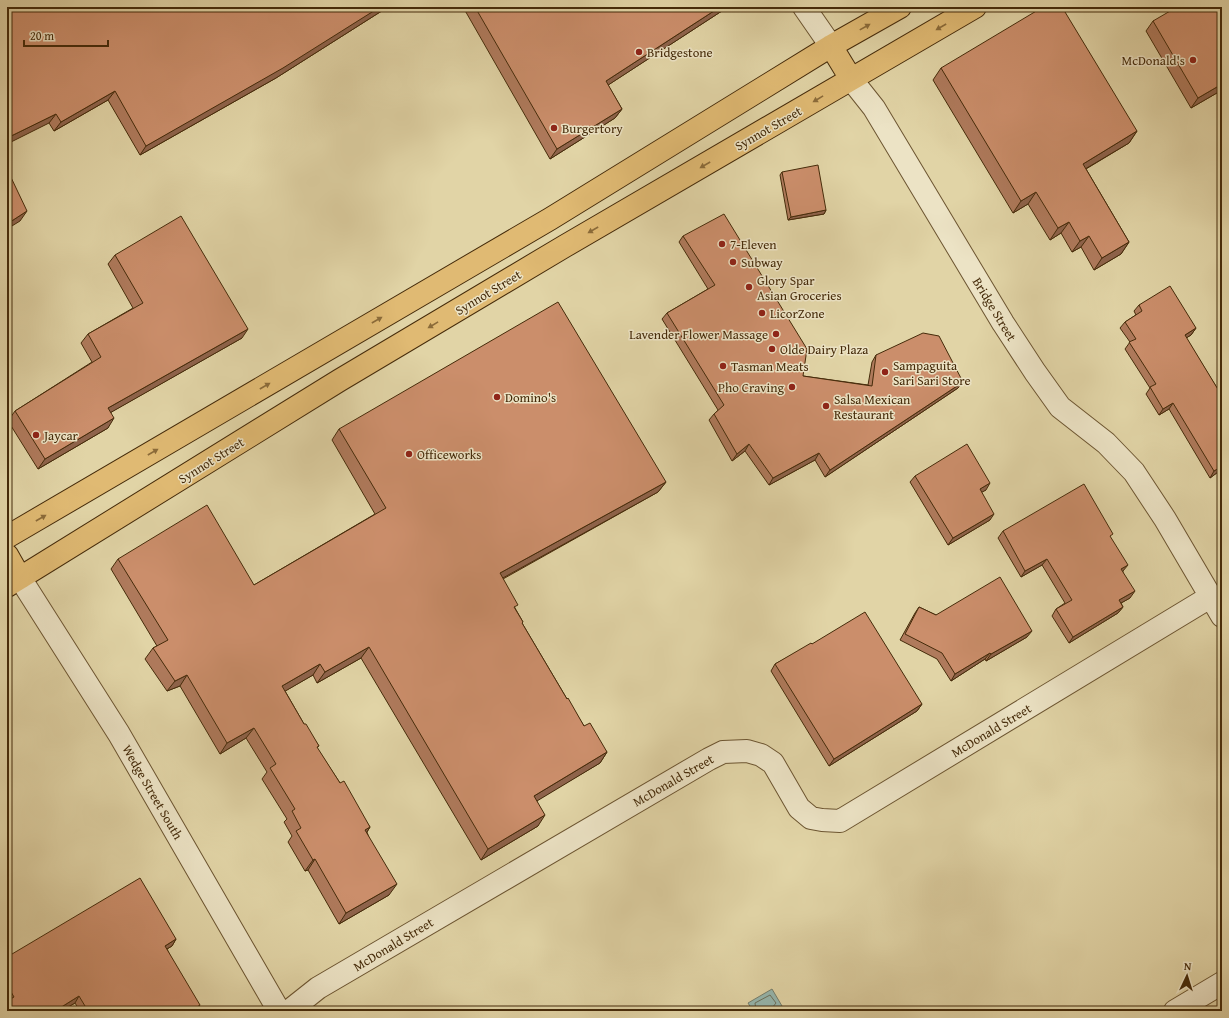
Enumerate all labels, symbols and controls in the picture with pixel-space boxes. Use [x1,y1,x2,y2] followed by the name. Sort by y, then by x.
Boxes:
[24,22,108,48] scale bar
[859,23,871,30] one-way arrow
[935,23,947,30] one-way arrow
[30,27,54,44] text: 20 m
[647,43,713,62] place label: Bridgestone
[634,47,644,57] marker: Bridgestone
[1122,51,1185,70] place label: McDonald's
[1188,55,1198,65] marker: McDonald's
[812,96,823,103] one-way arrow
[731,101,806,155] street label: Synnot Street
[562,119,623,138] place label: Burgertory
[549,123,559,133] marker: Burgertory
[699,161,711,168] one-way arrow
[587,227,599,234] one-way arrow
[730,235,777,254] place label: 7-Eleven
[717,239,727,249] marker: 7-Eleven
[741,253,783,272] place label: Subway
[728,257,738,267] marker: Subway
[451,265,525,320] street label: Synnot Street
[757,271,842,305] place label: Glory Spar Asian Groceries
[968,274,1021,345] street label: Bridge Street
[744,282,754,292] marker: Glory Spar Asian Groceries
[770,304,825,323] place label: LicorZone
[757,308,767,318] marker: LicorZone
[371,317,383,324] one-way arrow
[427,322,439,329] one-way arrow
[629,325,768,344] place label: Lavender Flower Massage
[771,329,781,339] marker: Lavender Flower Massage
[780,340,869,359] place label: Olde Dairy Plaza
[767,344,777,354] marker: Olde Dairy Plaza
[893,356,971,390] place label: Sampaguita Sari Sari Store
[731,357,809,376] place label: Tasman Meats
[718,361,728,371] marker: Tasman Meats
[880,367,890,377] marker: Sampaguita Sari Sari Store
[718,378,785,397] place label: Pho Craving
[787,382,797,392] marker: Pho Craving
[259,383,271,390] one-way arrow
[505,388,556,407] place label: Domino's
[834,390,911,424] place label: Salsa Mexican Restaurant
[492,392,502,402] marker: Domino's
[821,401,831,411] marker: Salsa Mexican Restaurant
[42,426,79,445] place label: Jaycar
[31,430,41,440] marker: Jaycar
[175,432,248,488] street label: Synnot Street
[417,445,482,464] place label: Officeworks
[147,448,159,455] one-way arrow
[404,449,414,459] marker: Officeworks
[35,514,47,521] one-way arrow
[947,699,1035,762] street label: McDonald Street
[118,741,188,844] street label: Wedge Street South
[629,749,718,811] street label: McDonald Street
[349,913,437,976] street label: McDonald Street
[1167,956,1207,996] north arrow
[1183,958,1193,974] text: N

